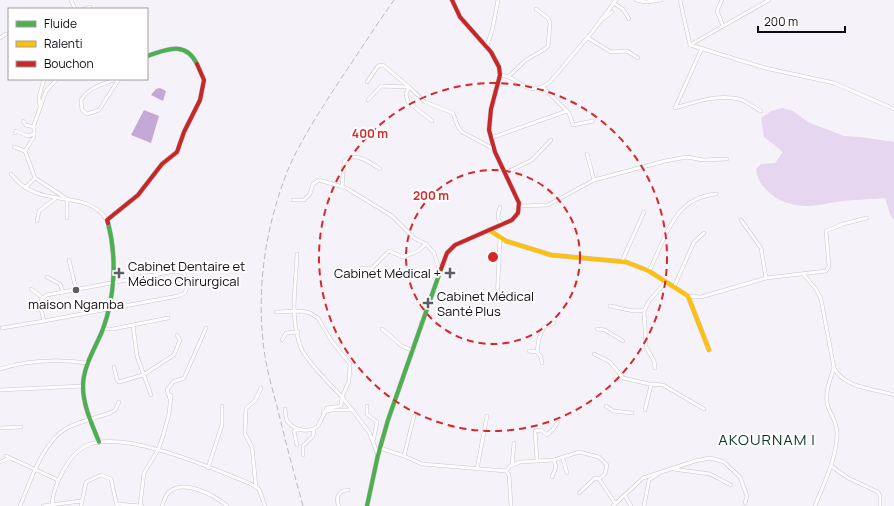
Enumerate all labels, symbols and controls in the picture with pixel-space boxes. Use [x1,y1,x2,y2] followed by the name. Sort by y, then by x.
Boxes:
[8,8,148,80] legend
[758,8,845,34] scale bar
[764,13,798,30] text: 200 m
[44,15,77,32] text: Fluide
[44,35,83,52] text: Ralenti
[44,55,94,72] text: Bouchon
[352,125,388,142] text: 400 m
[413,187,449,204] text: 200 m
[486,250,500,264] centre of rings
[128,257,245,290] place label: Cabinet Dentaire et Médico Chirurgical
[334,264,441,282] place label: Cabinet Médical +
[113,267,125,279] marker: Cabinet Dentaire et Médico Chirurgical
[444,267,456,279] marker: Cabinet Médical +
[71,285,81,295] marker: maison Ngamba
[437,287,534,320] place label: Cabinet Médical Santé Plus
[28,295,124,313] place label: maison Ngamba
[422,297,434,309] marker: Cabinet Médical Santé Plus
[718,429,816,450] district label: AKOURNAM I

